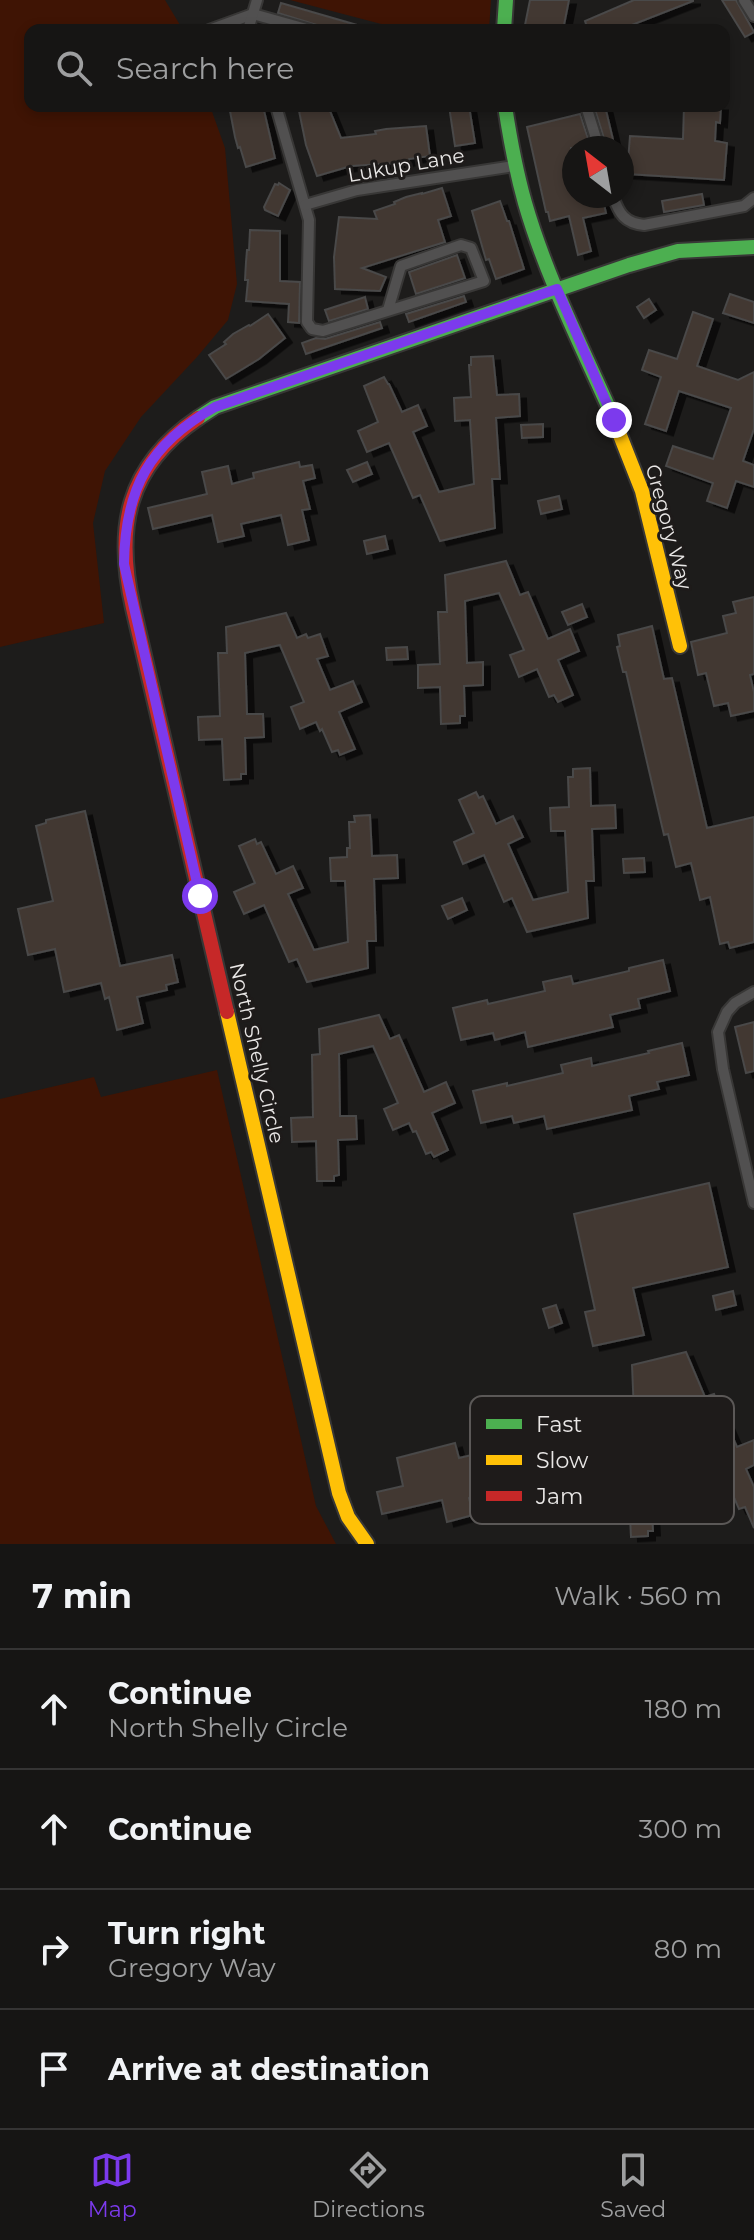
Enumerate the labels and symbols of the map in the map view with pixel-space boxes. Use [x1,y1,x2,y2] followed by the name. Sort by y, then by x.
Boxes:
[562,136,634,208] north arrow
[346,143,466,187] street label: Lukup Lane
[596,402,632,438] route end
[641,462,697,593] street label: Gregory Way
[182,878,218,914] route start
[225,960,289,1146] street label: North Shelly Circle
[470,1396,734,1524] legend
[536,1411,582,1438] text: Fast
[536,1447,589,1474] text: Slow
[535,1483,583,1510] text: Jam

